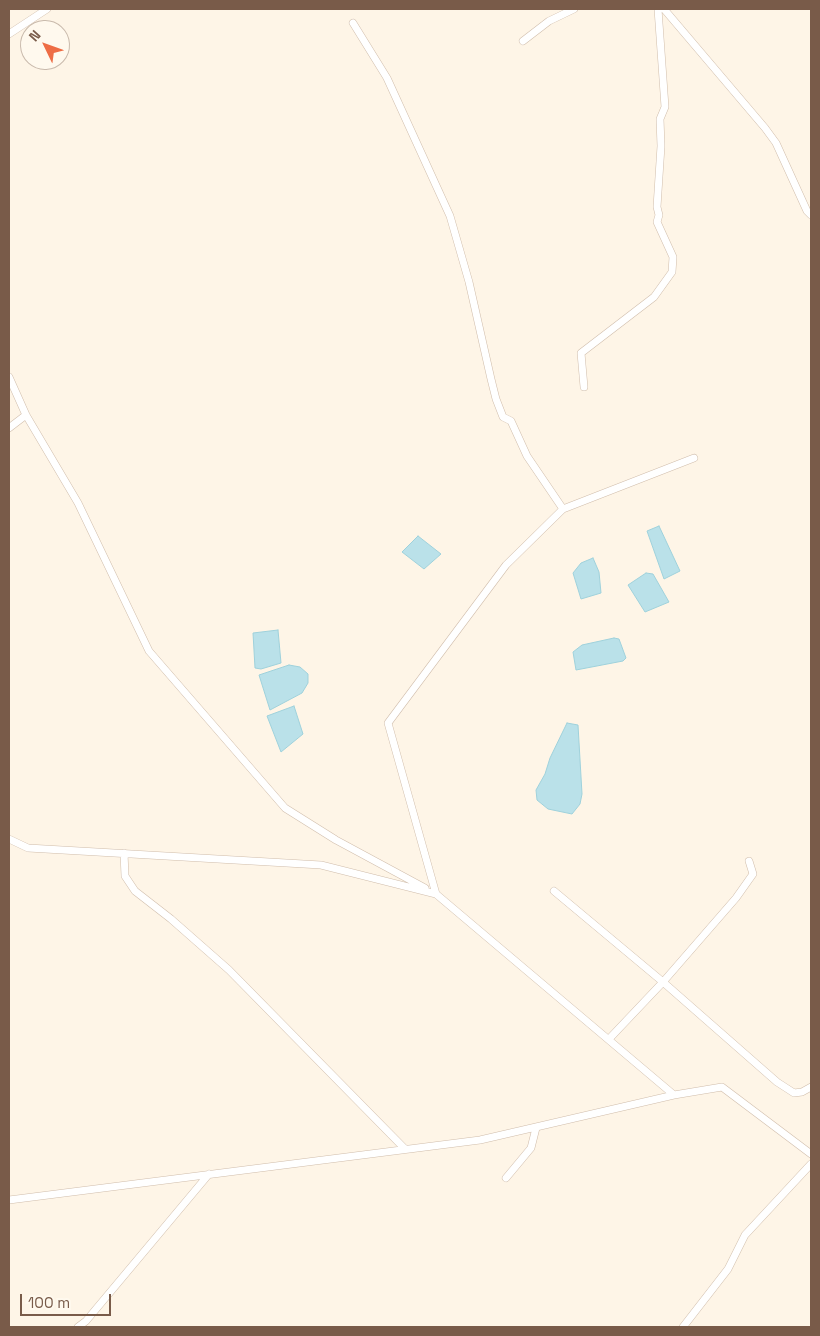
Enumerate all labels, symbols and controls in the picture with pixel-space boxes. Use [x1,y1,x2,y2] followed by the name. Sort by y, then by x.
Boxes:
[20,20,70,70] north arrow
[25,26,44,45] text: N
[22,1284,114,1316] scale bar
[28,1293,70,1312] text: 100 m

